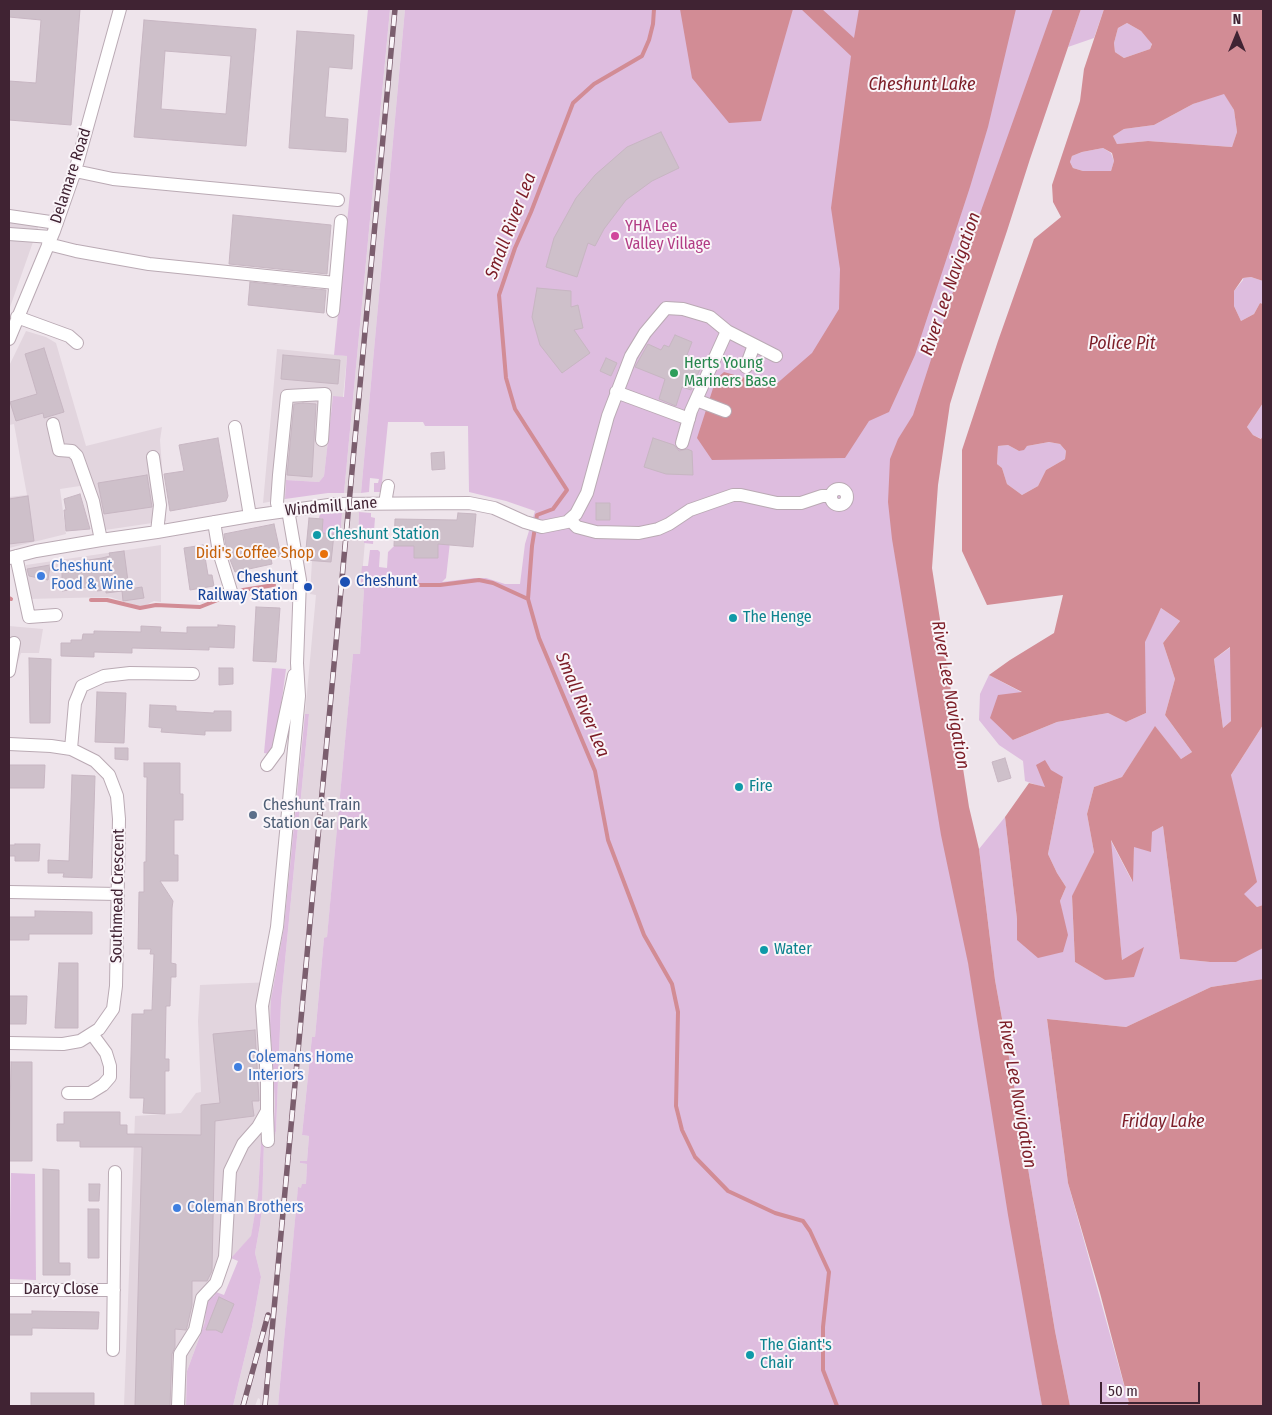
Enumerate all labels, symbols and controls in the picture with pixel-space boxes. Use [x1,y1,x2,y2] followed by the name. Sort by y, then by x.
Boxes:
[1212,10,1262,60] north arrow
[1233,11,1241,28] text: N
[869,74,975,96] water label: Cheshunt Lake
[47,126,95,226] street label: Delamare Road
[481,170,541,282] water label: Small River Lea
[916,209,986,359] water label: River Lee Navigation
[625,217,711,255] place label: YHA Lee Valley Village
[609,230,621,242] marker: YHA Lee Valley Village
[1088,333,1156,355] water label: Police Pit
[684,354,776,392] place label: Herts Young Mariners Base
[668,367,680,379] marker: Herts Young Mariners Base
[284,493,378,521] street label: Windmill Lane
[327,525,439,545] place label: Cheshunt Station
[311,529,323,541] marker: Cheshunt Station
[196,544,314,564] place label: Didi's Coffee Shop
[318,548,330,560] marker: Didi's Coffee Shop
[51,557,133,595] place label: Cheshunt Food & Wine
[198,568,298,606] place label: Cheshunt Railway Station
[35,570,47,582] marker: Cheshunt Food & Wine
[356,572,418,592] place label: Cheshunt
[338,575,352,589] marker: Cheshunt
[302,581,314,593] marker: Cheshunt Railway Station
[743,608,812,628] place label: The Henge
[727,612,739,624] marker: The Henge
[926,619,974,771] water label: River Lee Navigation
[550,649,614,761] water label: Small River Lea
[749,777,773,797] place label: Fire
[733,781,745,793] marker: Fire
[263,796,367,834] place label: Cheshunt Train Station Car Park
[247,809,259,821] marker: Cheshunt Train Station Car Park
[107,829,129,963] street label: Southmead Crescent
[774,940,812,960] place label: Water
[758,944,770,956] marker: Water
[993,1018,1041,1170] water label: River Lee Navigation
[248,1048,354,1086] place label: Colemans Home Interiors
[232,1061,244,1073] marker: Colemans Home Interiors
[1121,1111,1205,1133] water label: Friday Lake
[187,1198,304,1218] place label: Coleman Brothers
[171,1202,183,1214] marker: Coleman Brothers
[23,1280,99,1300] street label: Darcy Close
[760,1336,832,1374] place label: The Giant's Chair
[744,1349,756,1361] marker: The Giant's Chair
[1102,1372,1202,1404] scale bar
[1108,1382,1138,1400] text: 50 m

